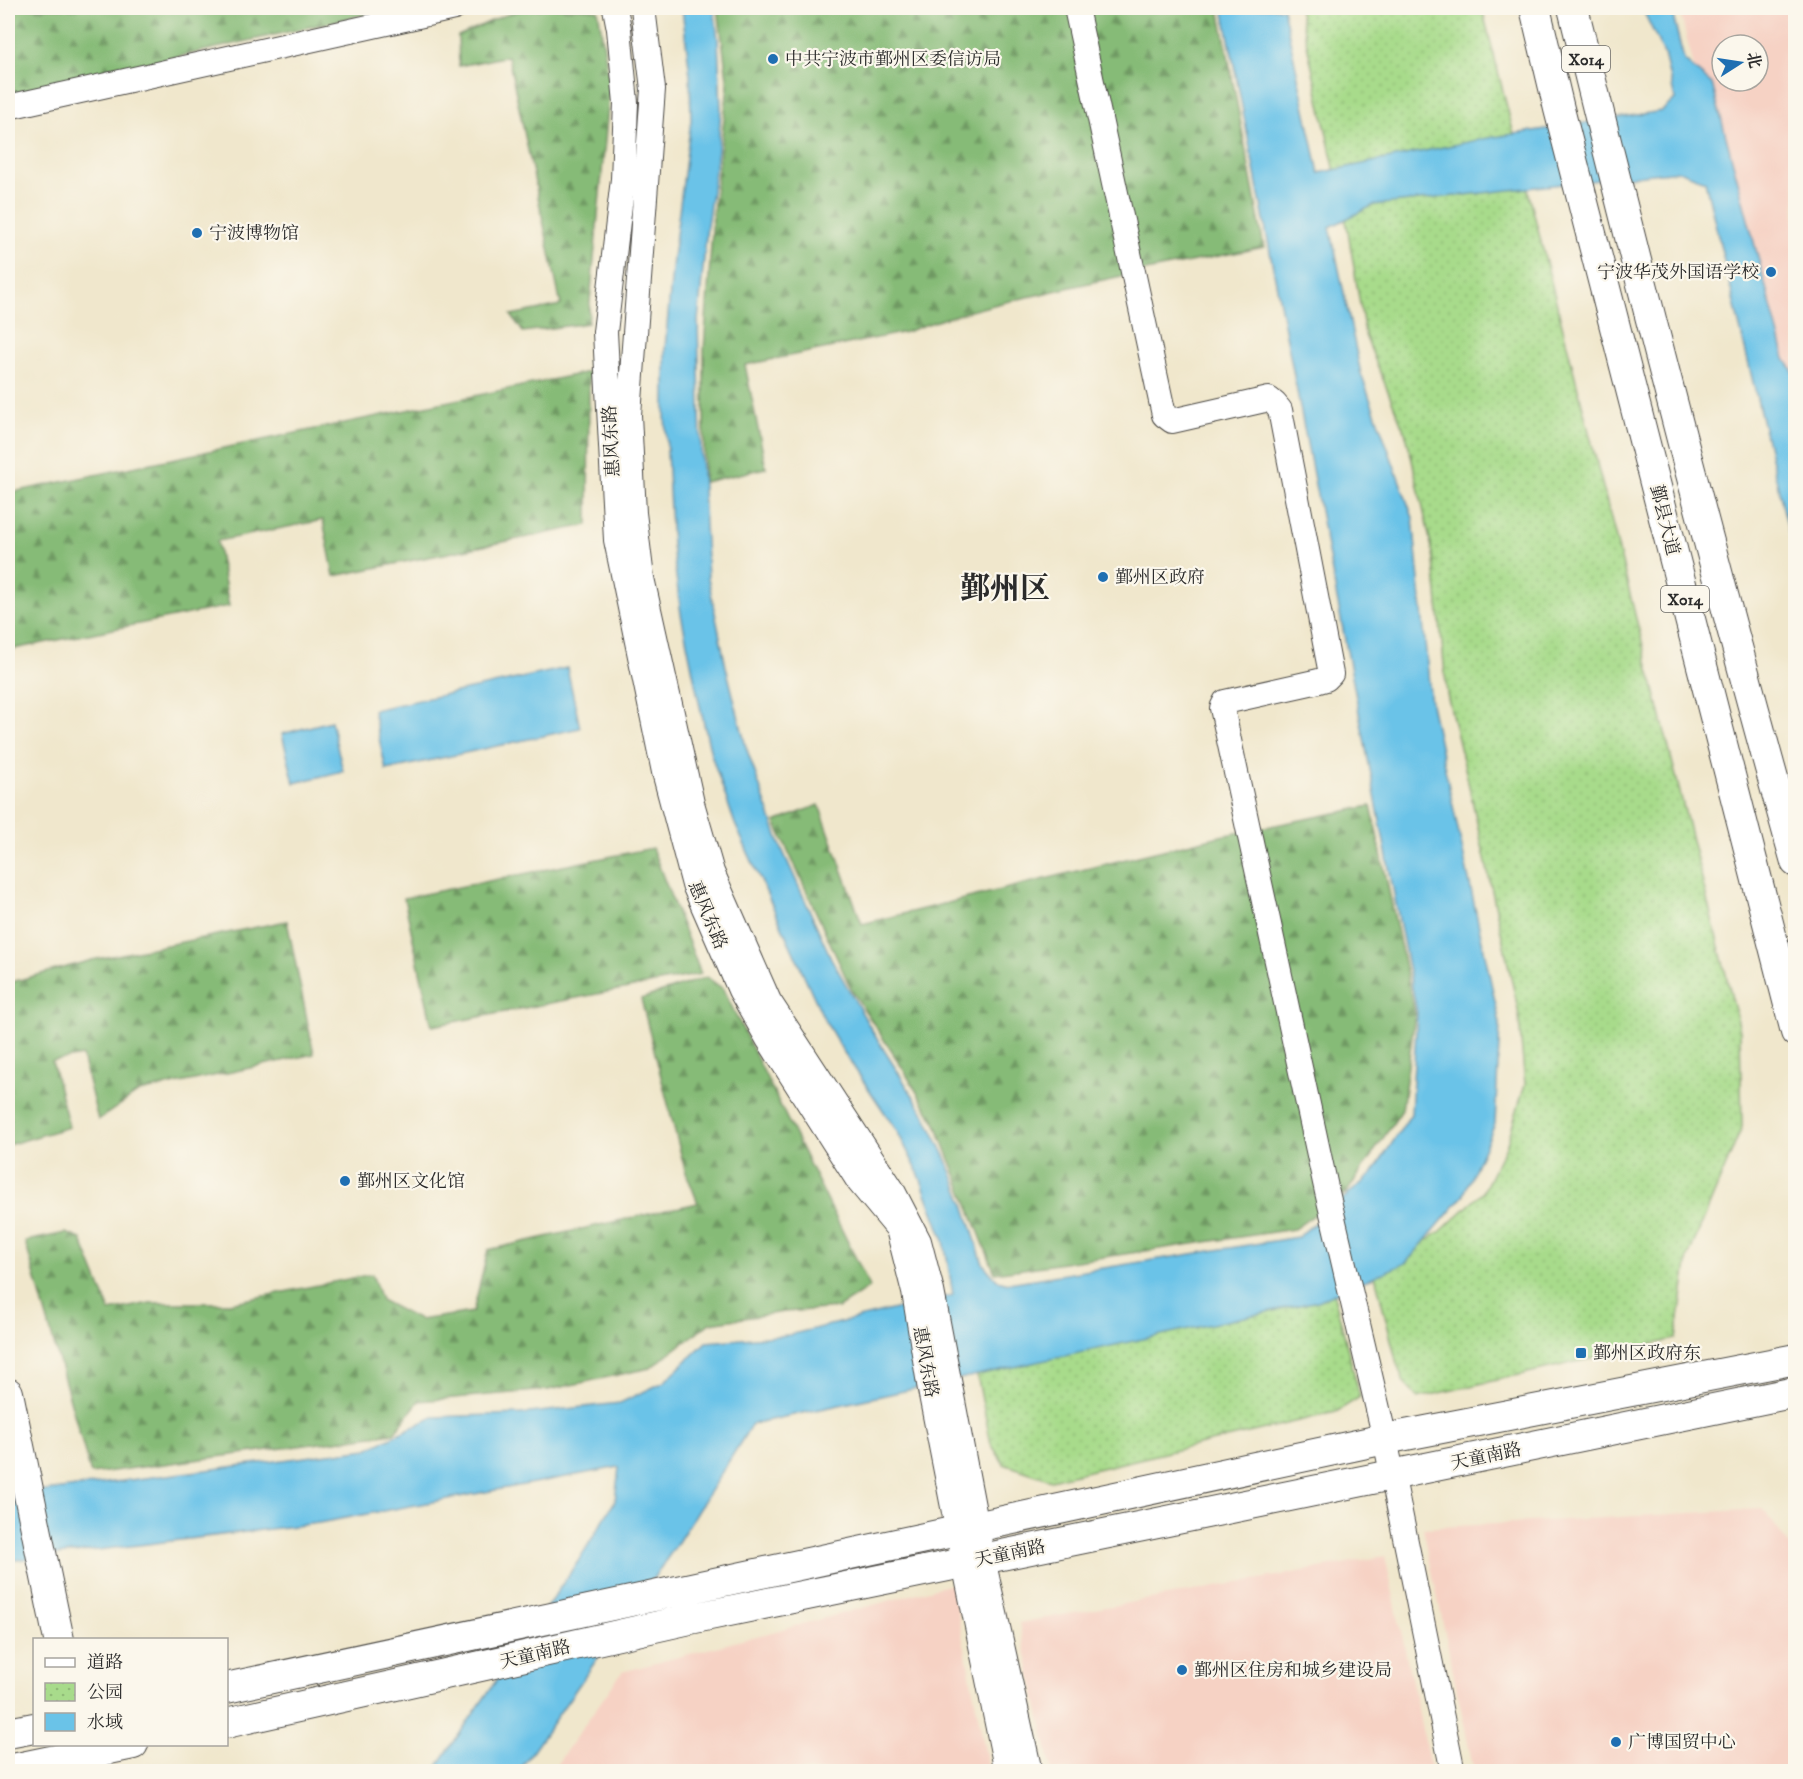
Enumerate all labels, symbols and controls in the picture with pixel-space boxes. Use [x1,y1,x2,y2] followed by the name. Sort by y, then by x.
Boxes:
[1710,33,1770,93] north arrow
[1562,46,1610,72] road number: X014
[785,49,1001,71] place label: 中共宁波市鄞州区委信访局
[1742,50,1765,70] text: 北
[766,52,780,66] marker: 中共宁波市鄞州区委信访局
[209,223,299,245] place label: 宁波博物馆
[190,226,204,240] marker: 宁波博物馆
[1597,262,1759,284] place label: 宁波华茂外国语学校
[1764,265,1778,279] marker: 宁波华茂外国语学校
[599,404,625,477] street label: 惠风东路
[1645,483,1683,558] street label: 鄞县大道
[1115,567,1205,589] place label: 鄞州区政府
[1096,570,1110,584] marker: 鄞州区政府
[960,571,1050,608] district label: 鄞州区
[1661,586,1709,612] road number: X014
[683,878,731,953] street label: 惠风东路
[357,1171,465,1193] place label: 鄞州区文化馆
[338,1174,352,1188] marker: 鄞州区文化馆
[908,1325,942,1400] street label: 惠风东路
[1593,1343,1701,1365] place label: 鄞州区政府东
[1574,1346,1588,1360] marker: 鄞州区政府东
[1449,1439,1524,1475] street label: 天童南路
[973,1536,1048,1572] street label: 天童南路
[498,1636,573,1674] street label: 天童南路
[33,1638,228,1746] legend
[87,1652,123,1674] text: 道路
[1194,1660,1392,1682] place label: 鄞州区住房和城乡建设局
[1175,1663,1189,1677] marker: 鄞州区住房和城乡建设局
[87,1682,123,1704] text: 公园
[87,1712,123,1734] text: 水域
[1628,1732,1736,1754] place label: 广博国贸中心
[1609,1735,1623,1749] marker: 广博国贸中心

